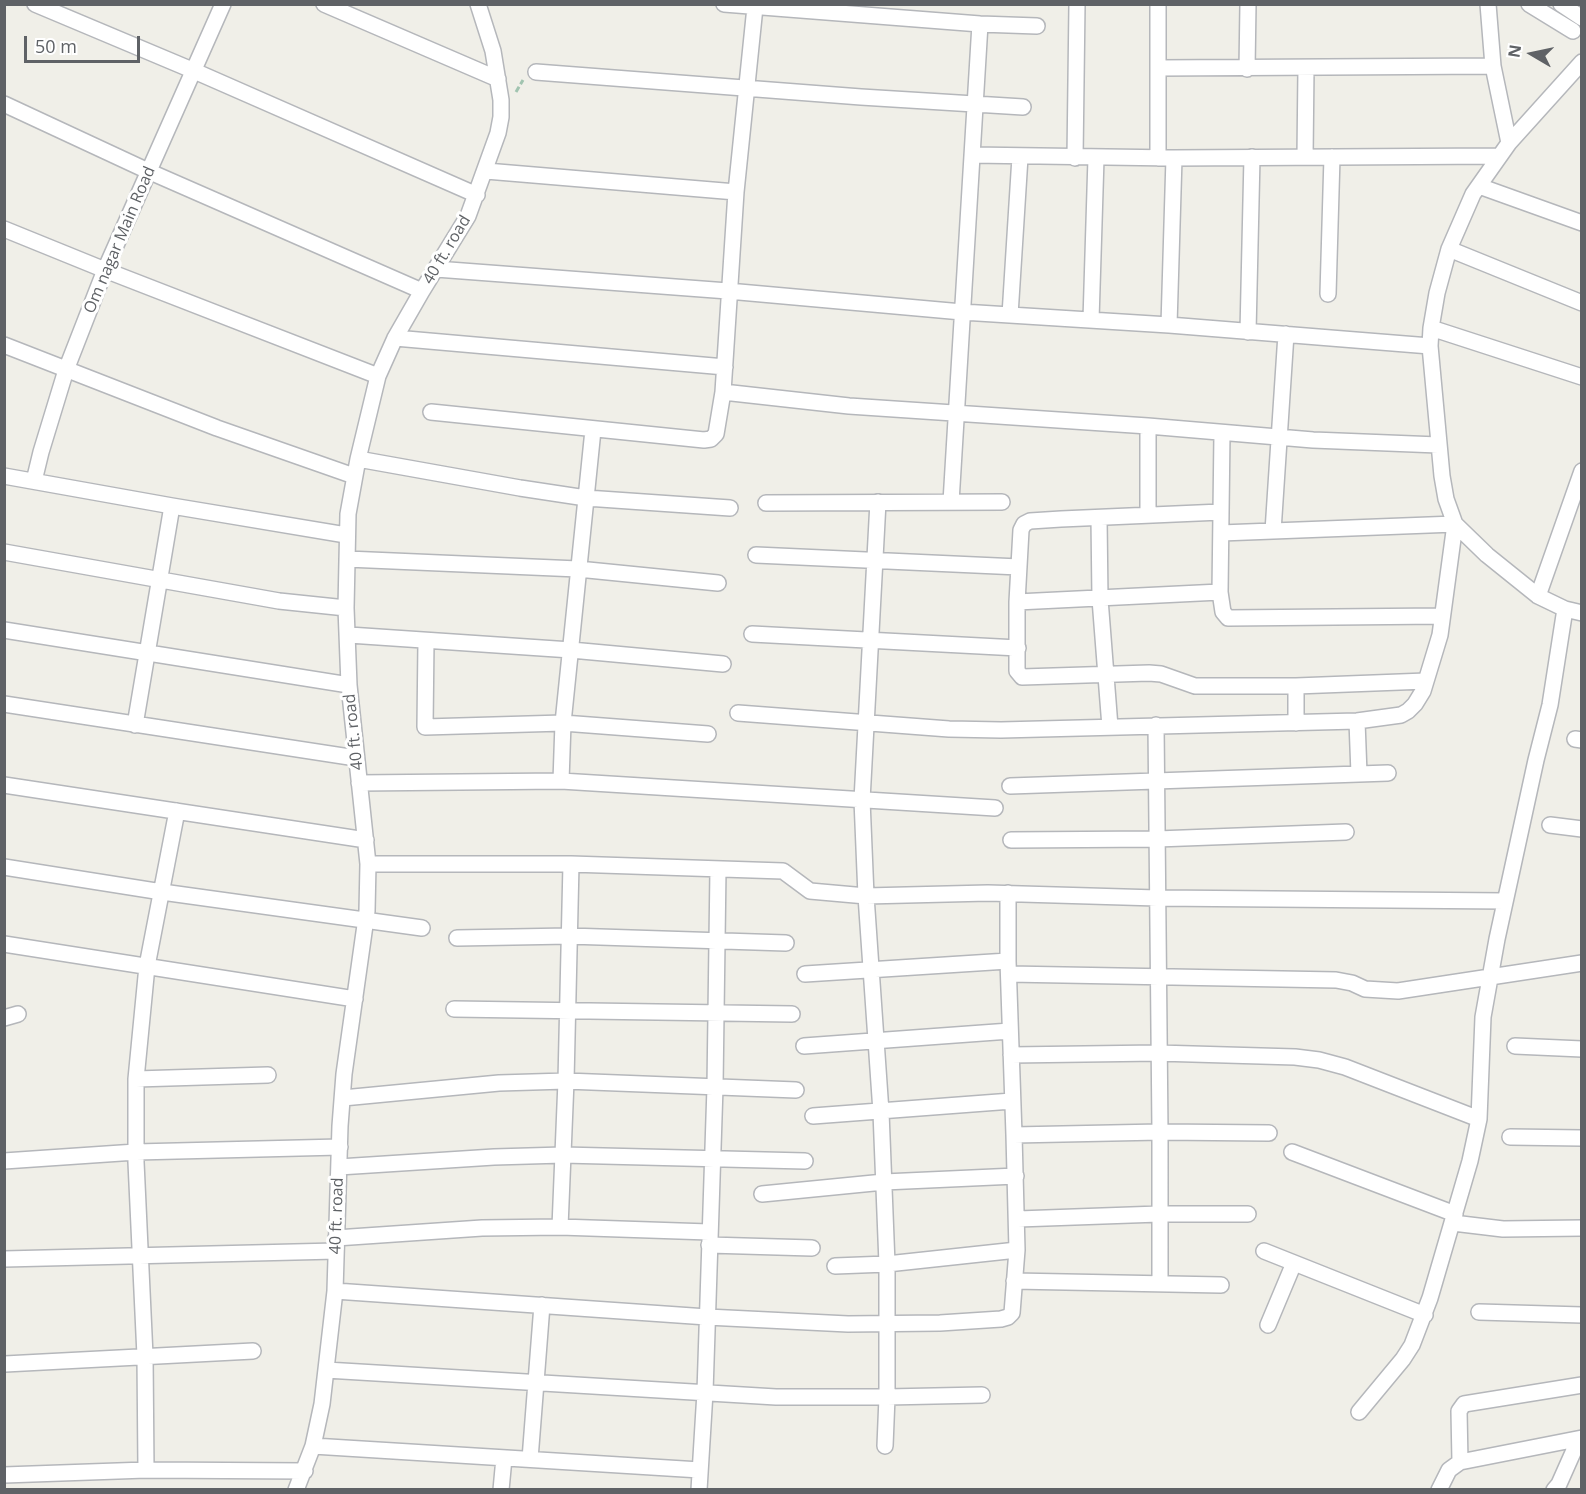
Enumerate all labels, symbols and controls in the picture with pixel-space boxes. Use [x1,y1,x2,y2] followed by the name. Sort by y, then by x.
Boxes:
[27,24,142,62] scale bar
[1502,24,1562,84] north arrow
[35,34,77,58] text: 50 m
[1502,43,1526,59] text: N
[80,164,160,316] street label: Om nagar Main Road
[419,212,475,288] street label: 40 ft. road
[340,693,368,771] street label: 40 ft. road
[326,1177,348,1255] street label: 40 ft. road

